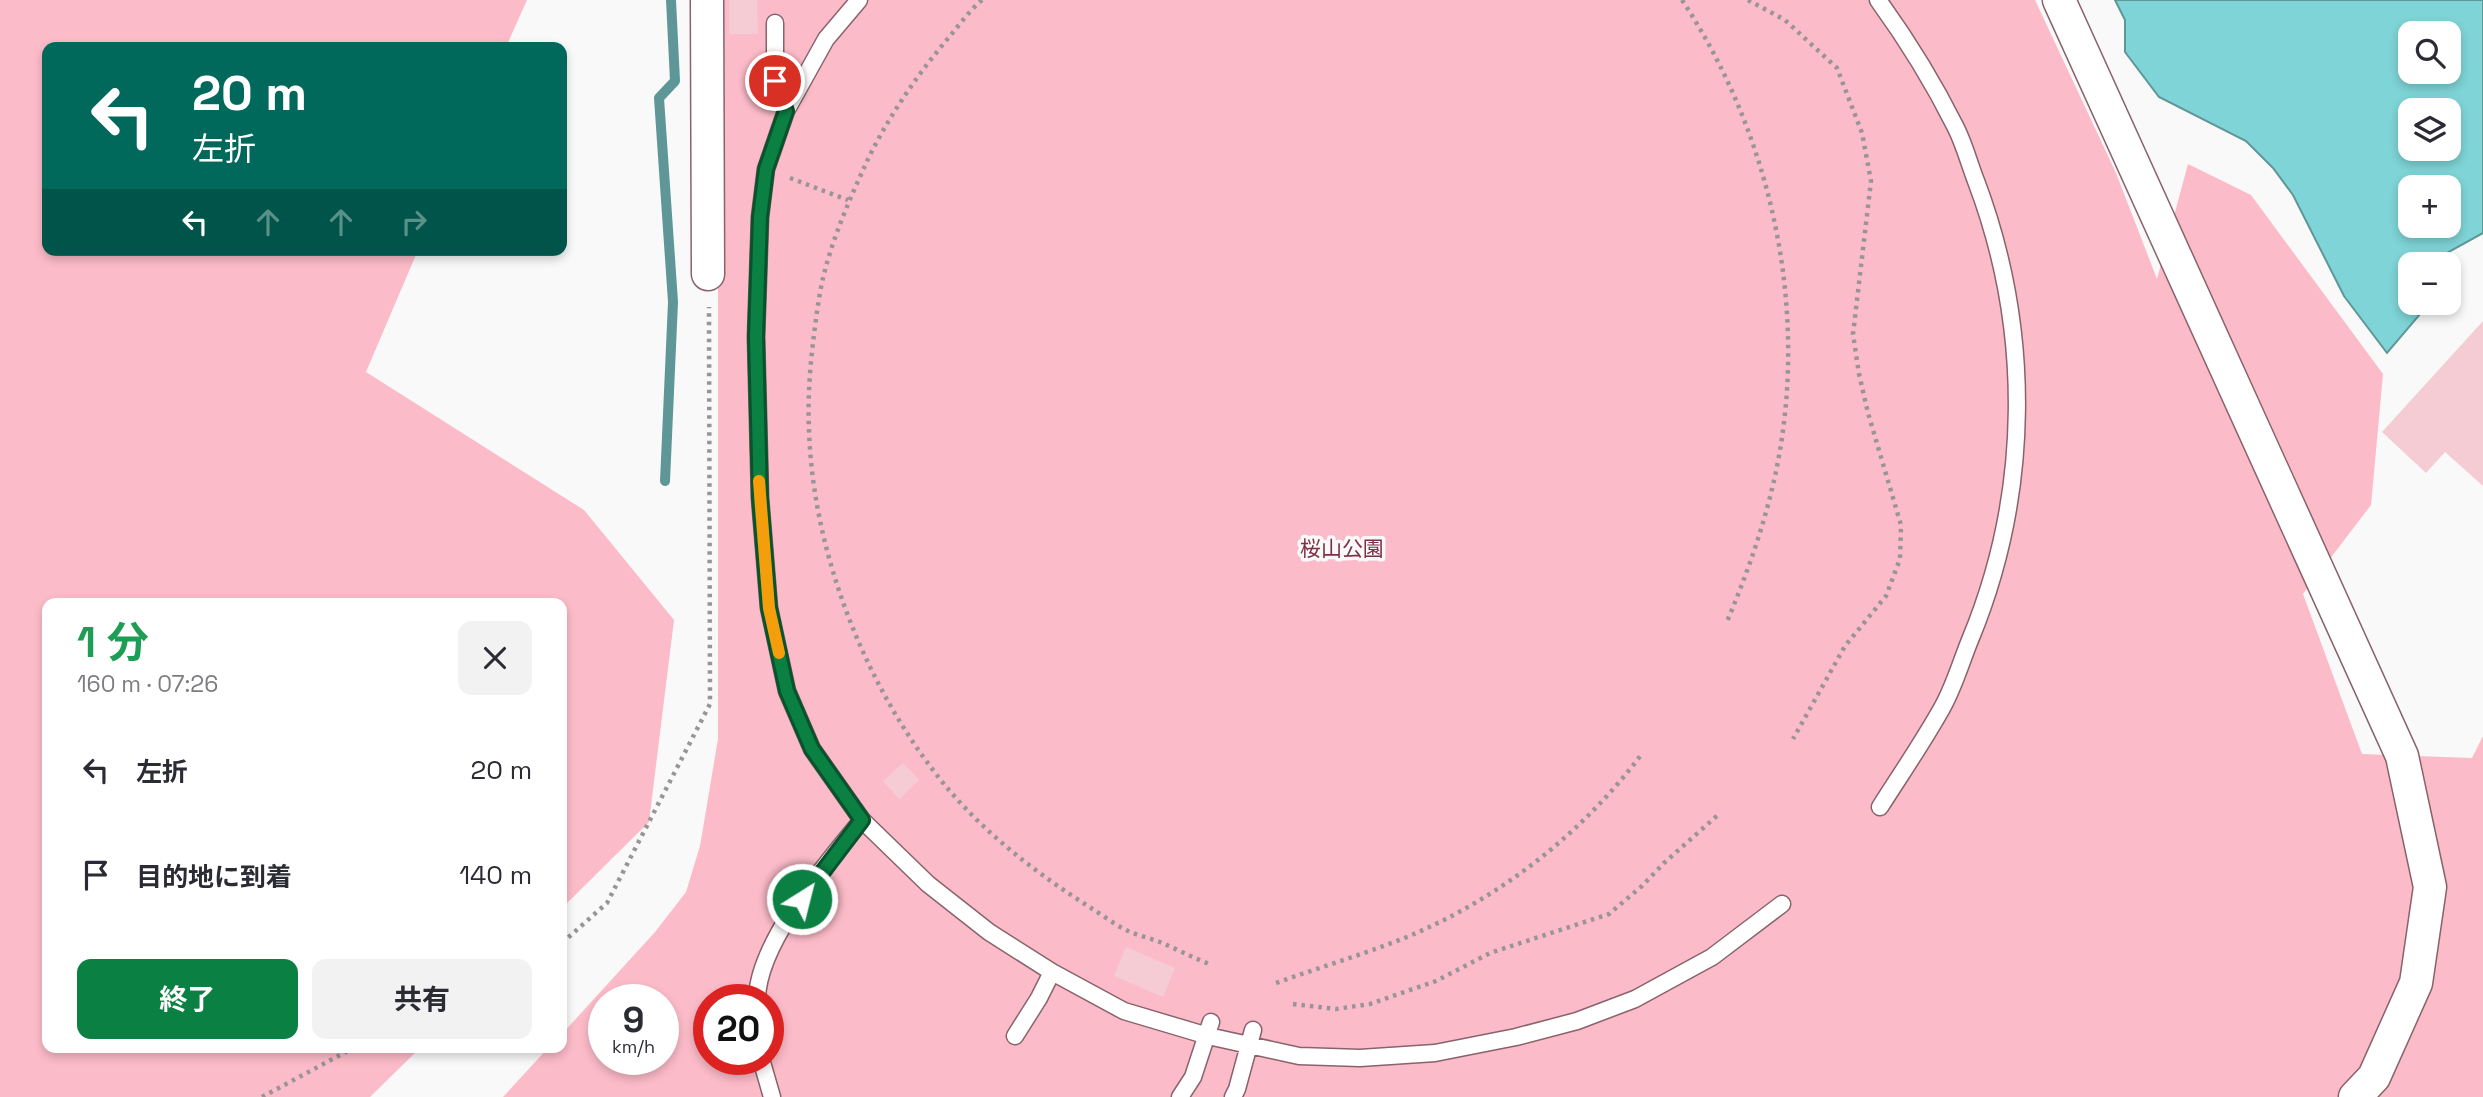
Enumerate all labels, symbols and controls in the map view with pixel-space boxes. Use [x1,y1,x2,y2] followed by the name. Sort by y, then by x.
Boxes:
[2398,21,2461,315] map controls
[2398,21,2461,84] button: search
[745,51,805,111] pin
[192,62,307,124] text: 20 m
[756,62,794,100] icon: arrive
[77,70,168,161] icon: left
[2398,98,2461,161] button: layers
[192,129,256,169] text: 左折
[2398,175,2461,238] button: +
[176,203,214,241] icon: left
[249,203,287,241] icon: ahead
[322,203,360,241] icon: ahead
[395,203,433,241] icon: right
[2398,252,2461,315] button: −
[1300,535,1384,562] park label: 桜山公園
[77,616,149,669] text: 1 分
[458,621,532,695] button: close
[77,669,218,699] text: 160 m · 07:26
[77,751,115,789] icon: left
[471,753,532,787] text: 20 m
[136,755,188,789] text: 左折
[77,856,115,894] icon: arrive
[459,858,532,892] text: 140 m
[136,860,292,894] text: 目的地に到着
[765,862,839,936] position arrow
[77,959,298,1039] button: 終了
[312,959,532,1039] button: 共有
[693,984,784,1075] speed limit sign: 20
[623,998,644,1042] text: 9
[612,1035,655,1058] text: km/h

